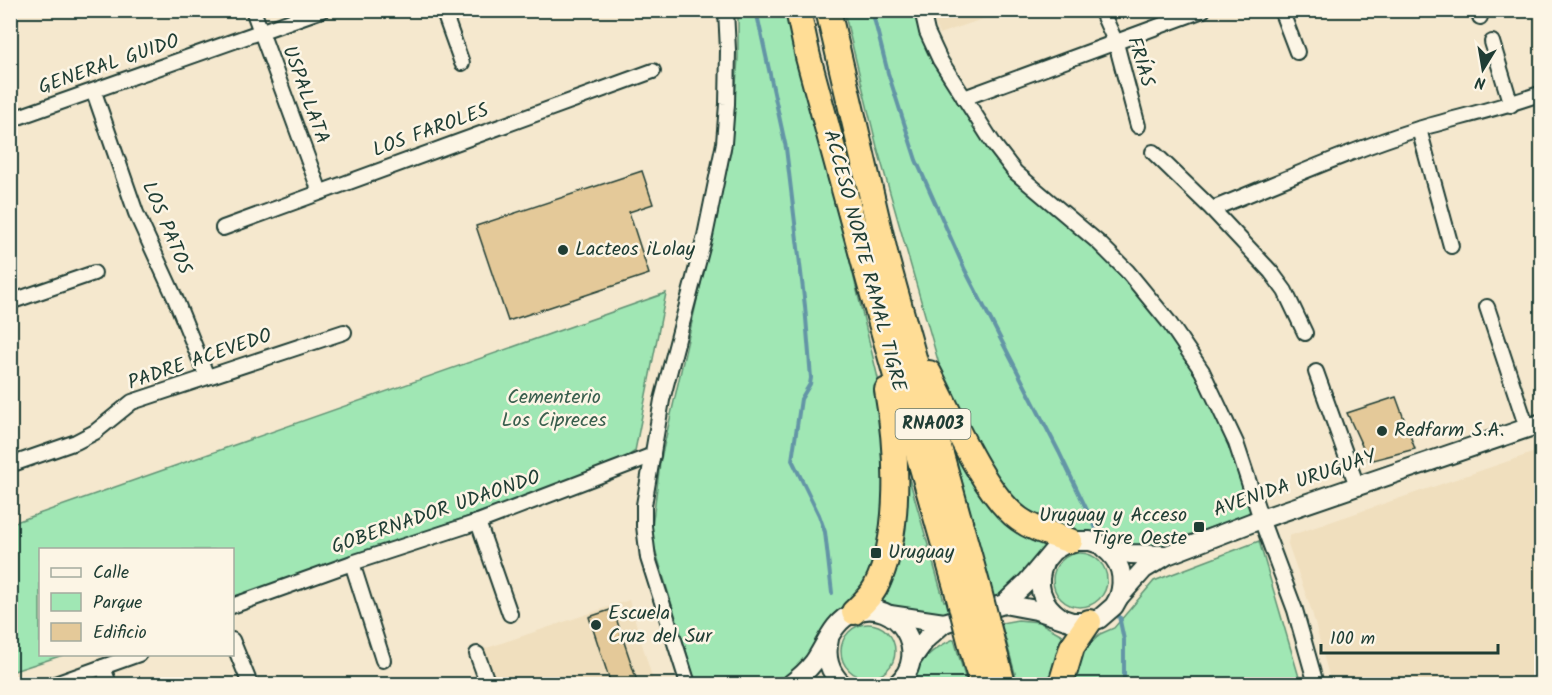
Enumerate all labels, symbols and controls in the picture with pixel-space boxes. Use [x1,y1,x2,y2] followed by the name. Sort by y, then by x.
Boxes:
[34,26,184,104] street label: GENERAL GUIDO
[1117,33,1163,91] street label: FRÍAS
[1453,39,1513,99] north arrow
[272,41,338,149] street label: USPALLATA
[1473,69,1488,95] text: N
[368,95,494,167] street label: LOS FAROLES
[814,127,915,397] street label: ACCESO NORTE RAMAL TIGRE
[132,176,200,280] street label: LOS PATOS
[575,234,696,266] place label: Lacteos iLolay
[556,243,570,257] marker: Lacteos iLolay
[124,320,276,400] street label: PADRE ACEVEDO
[502,382,607,437] park label: Cementerio Los Cipreces
[896,409,970,439] road number: RNA003
[1394,415,1504,447] place label: Redfarm S.A.
[1375,424,1389,438] marker: Redfarm S.A.
[1209,441,1382,527] street label: AVENIDA URUGUAY
[327,462,545,564] street label: GOBERNADOR UDAONDO
[1039,500,1187,555] place label: Uruguay y Acceso Tigre Oeste
[1192,520,1206,534] marker: Uruguay y Acceso Tigre Oeste
[888,537,955,569] place label: Uruguay
[869,546,883,560] marker: Uruguay
[39,548,234,656] legend
[93,559,129,588] text: Calle
[93,589,142,618] text: Parque
[608,598,713,653] place label: Escuela Cruz del Sur
[1321,617,1498,655] scale bar
[589,618,603,632] marker: Escuela Cruz del Sur
[93,619,147,648] text: Edificio
[1330,625,1375,654] text: 100 m

